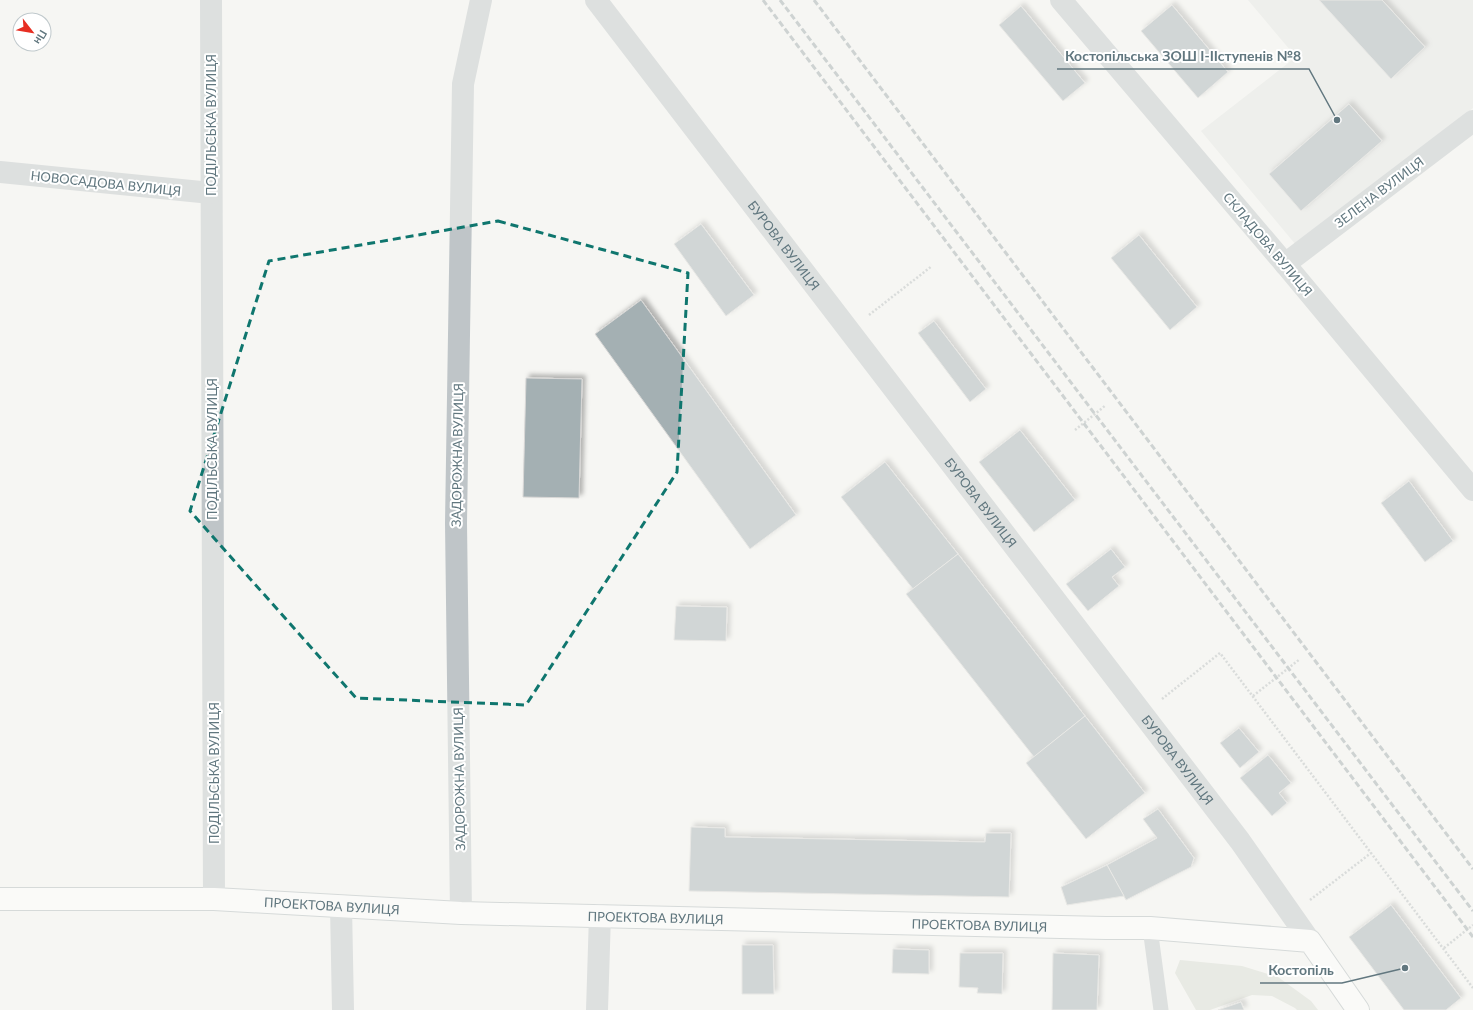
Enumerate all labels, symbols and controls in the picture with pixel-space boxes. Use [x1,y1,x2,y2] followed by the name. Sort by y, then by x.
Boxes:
[12,12,52,52] north arrow
[32,28,50,47] text: Пн
[1057,43,1309,69] callout: Костопільська ЗОШ І-ІІступенів №8
[1065,47,1301,64] text: Костопільська ЗОШ І-ІІступенів №8
[203,54,219,196] street label: ПОДІЛЬСЬКА ВУЛИЦЯ
[1331,153,1427,231] street label: ЗЕЛЕНА ВУЛИЦЯ
[30,167,182,199] street label: НОВОСАДОВА ВУЛИЦЯ
[1220,189,1316,299] street label: СКЛАДОВА ВУЛИЦЯ
[744,197,823,293] street label: БУРОВА ВУЛИЦЯ
[204,378,220,520] street label: ПОДІЛЬСЬКА ВУЛИЦЯ
[448,383,466,527] street label: ЗАДОРОЖНА ВУЛИЦЯ
[941,455,1020,551] street label: БУРОВА ВУЛИЦЯ
[206,702,222,844] street label: ПОДІЛЬСЬКА ВУЛИЦЯ
[450,707,468,851] street label: ЗАДОРОЖНА ВУЛИЦЯ
[1138,712,1217,808] street label: БУРОВА ВУЛИЦЯ
[264,894,400,918] street label: ПРОЕКТОВА ВУЛИЦЯ
[587,908,724,927] street label: ПРОЕКТОВА ВУЛИЦЯ
[911,915,1048,935] street label: ПРОЕКТОВА ВУЛИЦЯ
[1260,957,1342,983] callout: Костопіль
[1268,961,1334,978] text: Костопіль

